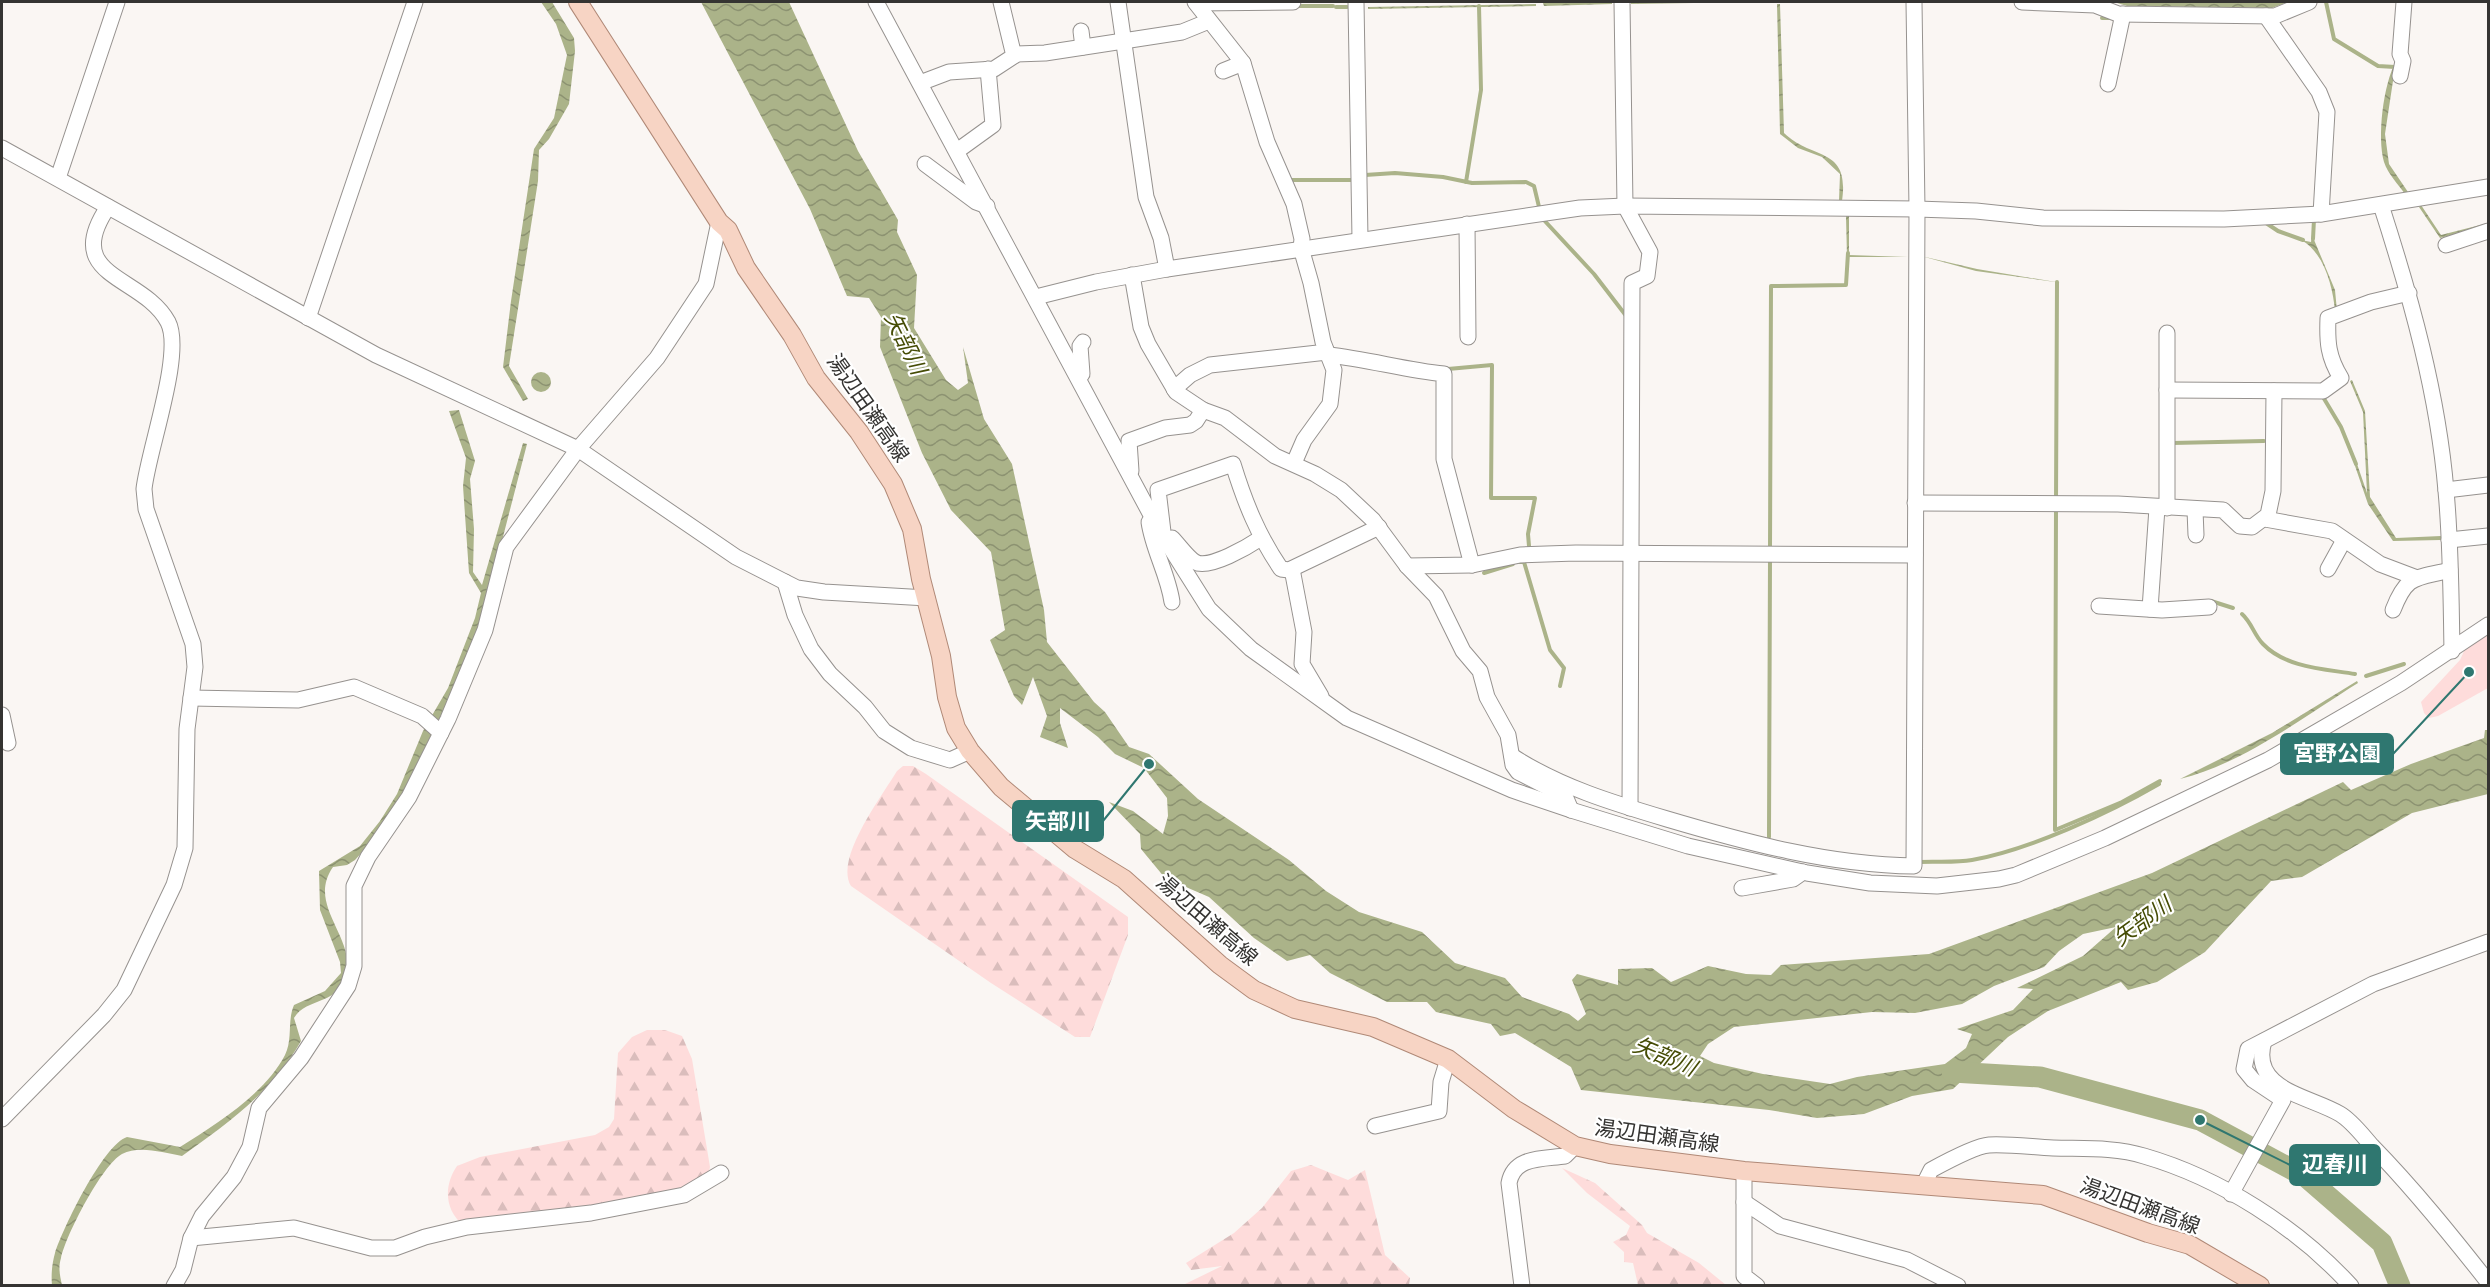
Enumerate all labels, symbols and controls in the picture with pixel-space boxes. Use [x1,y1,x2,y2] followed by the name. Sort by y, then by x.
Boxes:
[880,307,934,380] water label: 矢部川
[822,348,916,466] street label: 湯辺田瀬高線
[2281,734,2393,774] callout: 宮野公園
[2293,739,2381,766] text: 宮野公園
[1013,801,1103,841] callout: 矢部川
[1025,807,1091,834] text: 矢部川
[1152,868,1264,970] street label: 湯辺田瀬高線
[2107,889,2178,951] water label: 矢部川
[1630,1030,1703,1082] water label: 矢部川
[1593,1113,1721,1157] street label: 湯辺田瀬高線
[2290,1145,2380,1185] callout: 辺春川
[2302,1150,2368,1177] text: 辺春川
[2077,1171,2204,1239] street label: 湯辺田瀬高線

